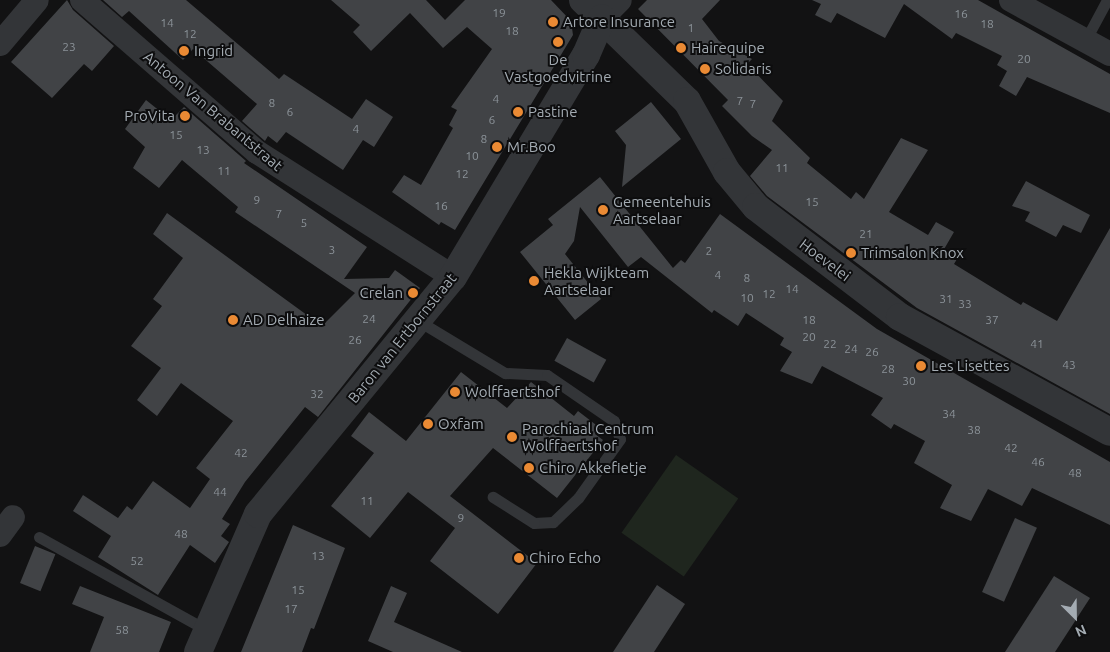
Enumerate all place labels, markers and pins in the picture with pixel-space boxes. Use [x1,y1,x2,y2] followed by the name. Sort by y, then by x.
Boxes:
[563,13,675,31] place label: Artore Insurance
[547,16,559,28] marker: Artore Insurance
[552,36,564,48] marker: De Vastgoedvitrine
[691,39,765,57] place label: Hairequipe
[194,42,233,60] place label: Ingrid
[675,42,687,54] marker: Hairequipe
[178,45,190,57] marker: Ingrid
[505,50,611,85] place label: De Vastgoedvitrine
[715,60,772,78] place label: Solidaris
[699,63,711,75] marker: Solidaris
[528,103,577,121] place label: Pastine
[512,106,524,118] marker: Pastine
[124,107,175,125] place label: ProVita
[179,110,191,122] marker: ProVita
[507,138,556,156] place label: Mr.Boo
[491,141,503,153] marker: Mr.Boo
[613,192,711,227] place label: Gemeentehuis Aartselaar
[597,204,609,216] marker: Gemeentehuis Aartselaar
[861,244,964,262] place label: Trimsalon Knox
[845,247,857,259] marker: Trimsalon Knox
[544,263,649,298] place label: Hekla Wijkteam Aartselaar
[528,275,540,287] marker: Hekla Wijkteam Aartselaar
[360,284,403,302] place label: Crelan
[407,287,419,299] marker: Crelan
[243,311,325,329] place label: AD Delhaize
[227,314,239,326] marker: AD Delhaize
[931,357,1009,375] place label: Les Lisettes
[915,360,927,372] marker: Les Lisettes
[465,383,560,401] place label: Wolffaertshof
[449,386,461,398] marker: Wolffaertshof
[438,415,484,433] place label: Oxfam
[422,418,434,430] marker: Oxfam
[522,419,654,454] place label: Parochiaal Centrum Wolffaertshof
[506,431,518,443] marker: Parochiaal Centrum Wolffaertshof
[539,459,647,477] place label: Chiro Akkefietje
[523,462,535,474] marker: Chiro Akkefietje
[529,549,601,567] place label: Chiro Echo
[513,552,525,564] marker: Chiro Echo

